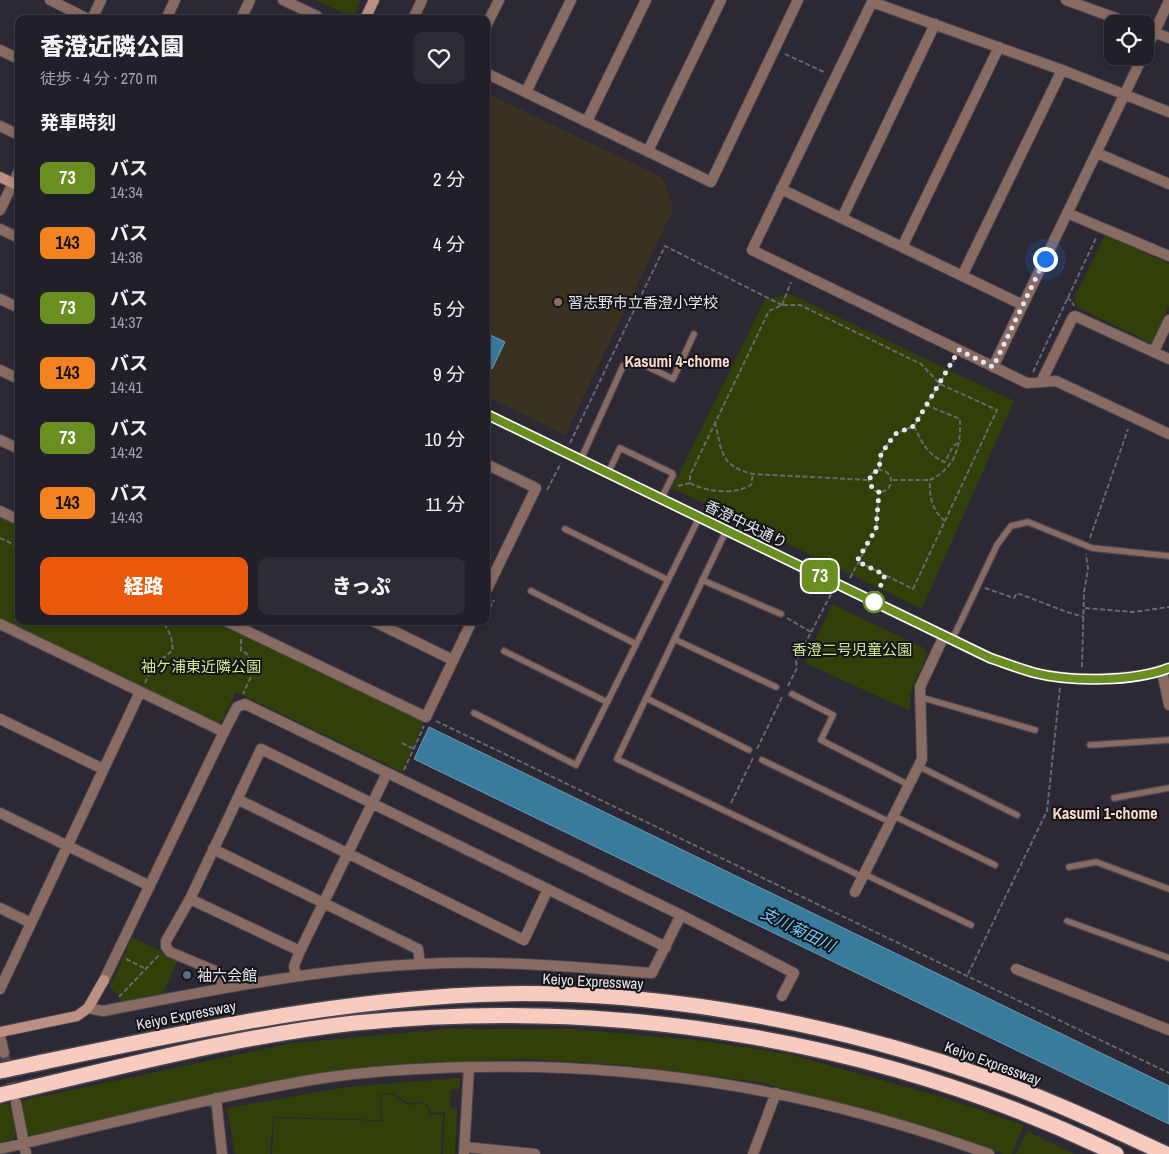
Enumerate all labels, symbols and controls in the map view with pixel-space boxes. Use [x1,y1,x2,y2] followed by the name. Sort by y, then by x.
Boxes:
[1104,15,1154,65] map controls
[1104,15,1154,65] button: locate
[40,30,184,62] text: 香澄近隣公園
[413,32,465,84] button: heart
[40,67,157,89] text: 徒歩 · 4 分 · 270 m
[40,109,116,135] text: 発車時刻
[110,155,148,181] text: バス
[59,165,76,190] text: 73
[433,166,465,192] text: 2 分
[110,181,143,203] text: 14:34
[110,220,148,246] text: バス
[55,230,80,255] text: 143
[433,231,465,257] text: 4 分
[110,246,143,268] text: 14:36
[1033,247,1058,272] your location
[110,285,148,311] text: バス
[568,292,718,313] place label: 習志野市立香澄小学校
[59,295,76,320] text: 73
[433,296,465,322] text: 5 分
[552,296,564,308] marker: 習志野市立香澄小学校
[110,311,143,333] text: 14:37
[110,350,148,376] text: バス
[625,350,730,372] district label: Kasumi 4-chome
[55,360,80,385] text: 143
[433,361,465,387] text: 9 分
[110,376,143,398] text: 14:41
[110,415,148,441] text: バス
[59,425,76,450] text: 73
[424,426,465,452] text: 10 分
[110,441,143,463] text: 14:42
[110,480,148,506] text: バス
[55,490,80,515] text: 143
[425,491,465,517] text: 11 分
[701,495,791,553] street label: 香澄中央通り
[110,506,143,528] text: 14:43
[40,557,248,615] button: 経路
[258,557,465,615] button: きっぷ
[798,560,842,592] line badge: 73
[812,563,828,588] text: 73
[863,591,885,613] unlabelled marker
[792,639,912,660] park label: 香澄二号児童公園
[141,656,261,677] park label: 袖ケ浦東近隣公園
[1053,802,1158,824] district label: Kasumi 1-chome
[757,902,841,957] water label: 支川菊田川
[197,965,257,986] place label: 袖六会館
[542,968,645,994] street label: Keiyo Expressway
[181,969,193,981] marker: 袖六会館
[134,995,238,1035] street label: Keiyo Expressway
[942,1036,1045,1090] street label: Keiyo Expressway

